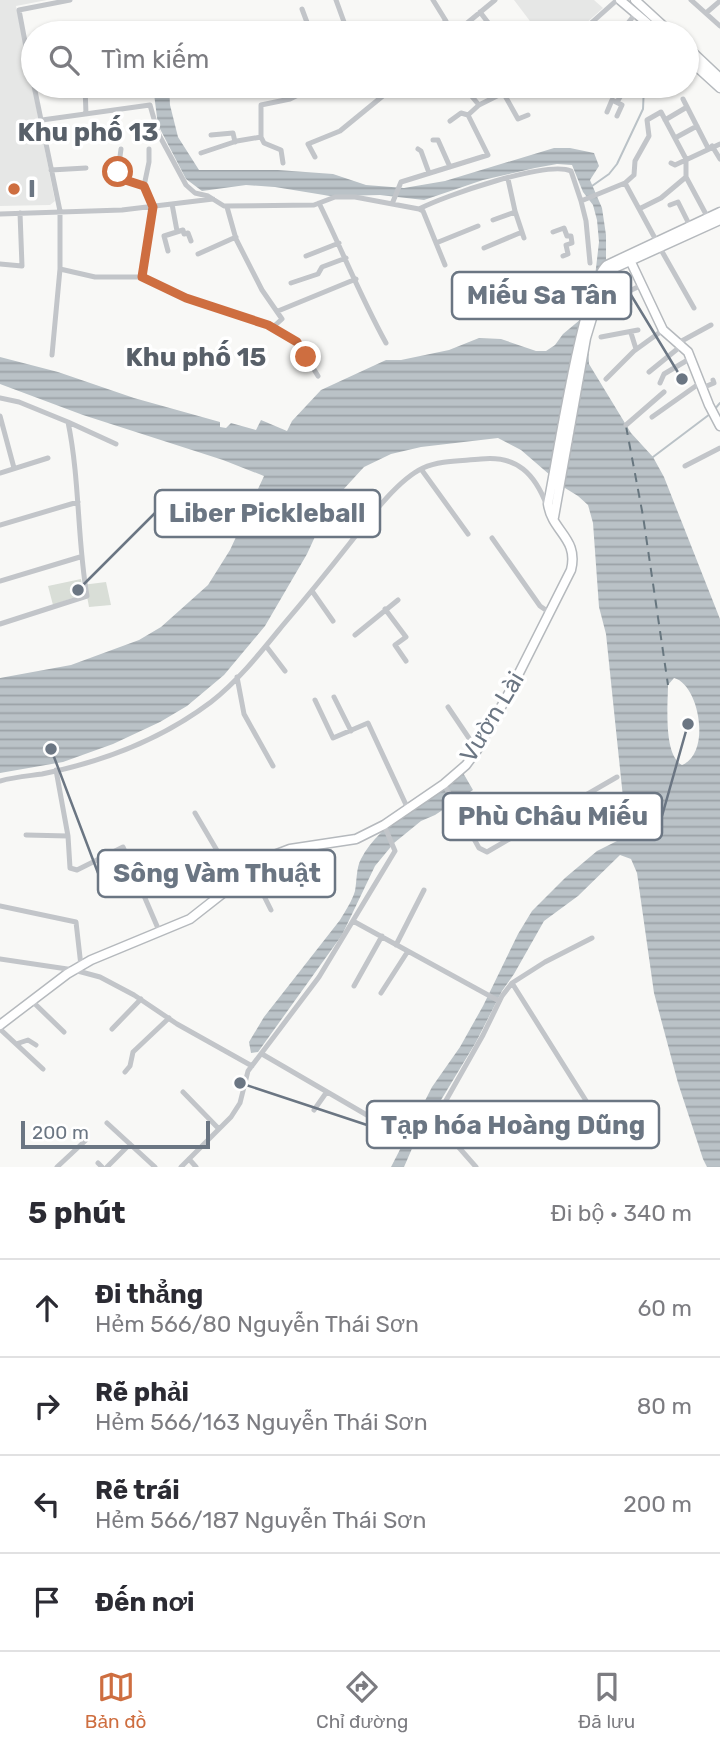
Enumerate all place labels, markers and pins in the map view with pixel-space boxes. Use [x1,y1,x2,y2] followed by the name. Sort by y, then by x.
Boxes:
[28,175,36,203] place label: I
[6,181,22,197] marker: I
[452,272,631,319] callout: Miếu Sa Tân
[155,490,380,537] callout: Liber Pickleball
[443,793,662,840] callout: Phù Châu Miếu
[98,850,335,897] callout: Sông Vàm Thuật
[367,1101,659,1148] callout: Tạp hóa Hoàng Dũng

